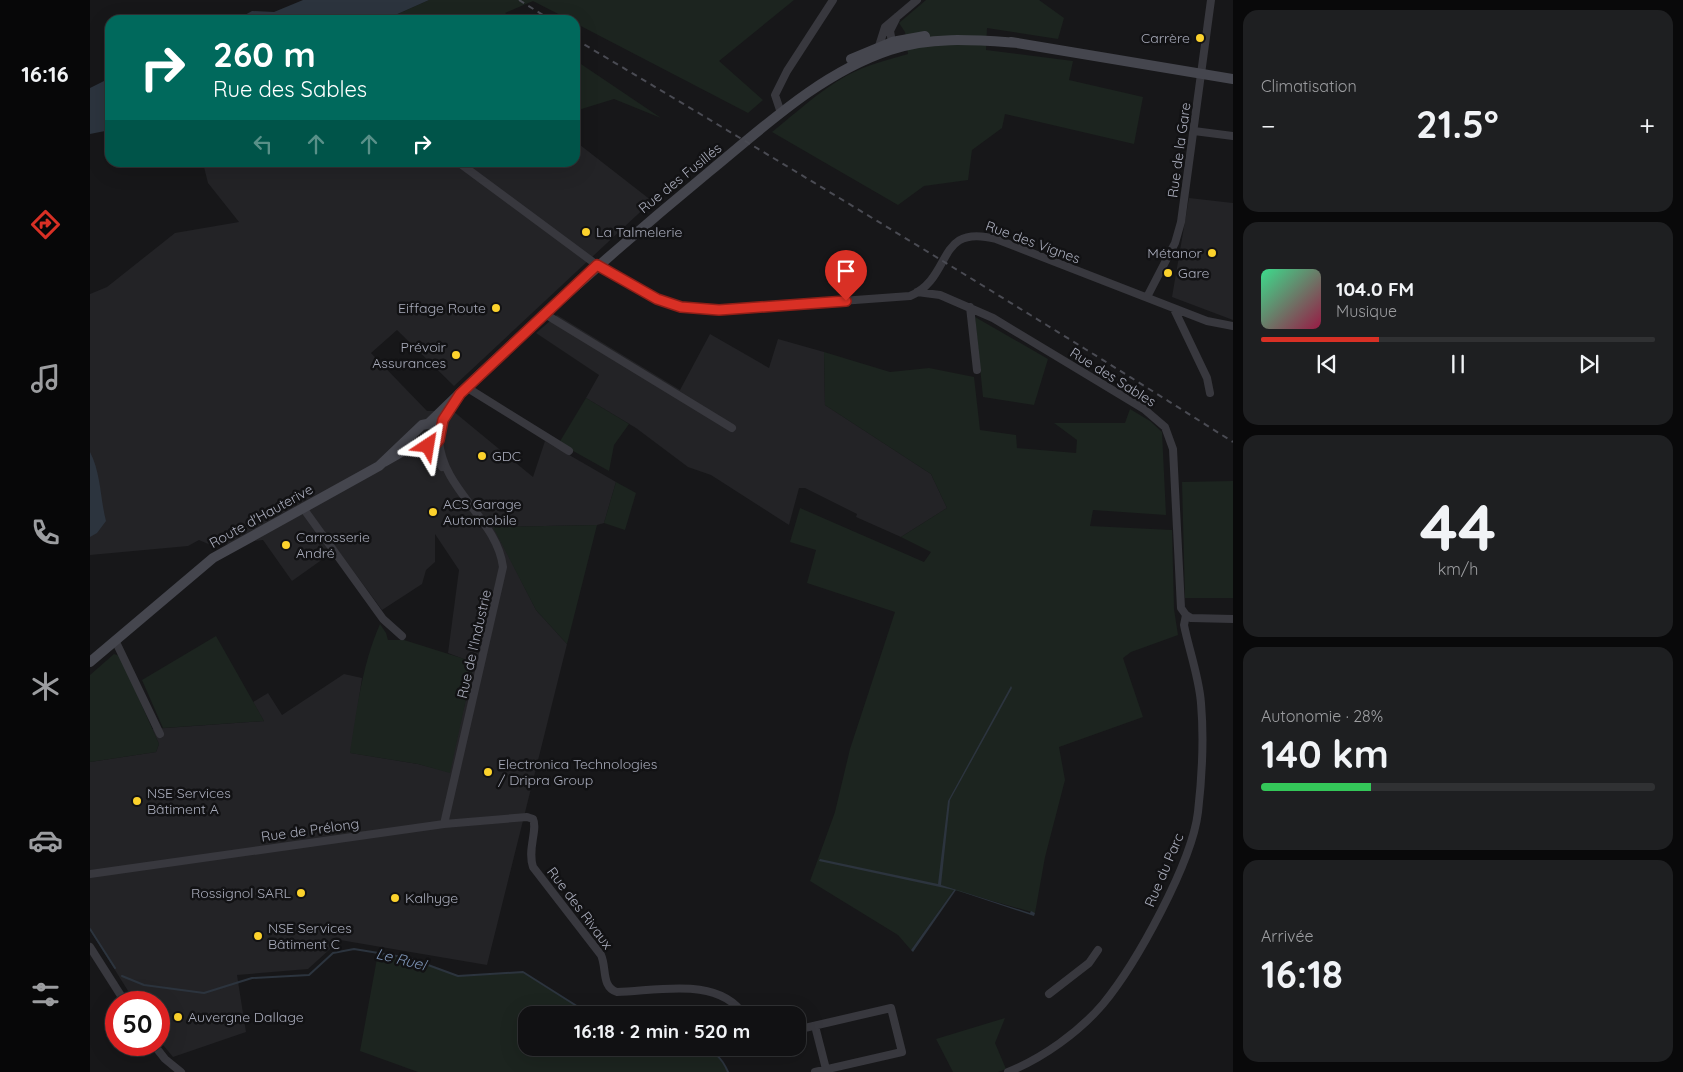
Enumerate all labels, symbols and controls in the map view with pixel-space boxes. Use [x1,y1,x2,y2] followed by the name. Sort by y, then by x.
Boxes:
[1141,29,1190,47] place label: Carrère
[213,32,316,76] text: 260 m
[1194,32,1206,44] marker: Carrère
[130,35,195,100] icon: right
[21,60,69,88] text: 16:16
[213,75,367,103] text: Rue des Sables
[1261,76,1357,96] text: Climatisation
[1416,100,1499,148] text: 21.5°
[1163,101,1195,199] street label: Rue de la Gare
[1261,108,1276,143] text: −
[1639,108,1655,143] text: +
[249,130,277,158] icon: left
[302,130,330,158] icon: ahead
[355,130,383,158] icon: ahead
[408,130,436,158] icon: right
[635,139,725,217] street label: Rue des Fusillés
[28,207,63,242] icon: directions
[983,217,1083,267] street label: Rue des Vignes
[596,223,683,241] place label: La Talmelerie
[580,226,592,238] marker: La Talmelerie
[1147,244,1203,262] place label: Métanor
[1206,247,1218,259] marker: Métanor
[825,250,867,301] pin
[832,257,860,285] icon: arrive
[1178,264,1209,282] place label: Gare
[1162,267,1174,279] marker: Gare
[1336,277,1414,301] text: 104.0 FM
[398,299,486,317] place label: Eiffage Route
[1336,301,1397,321] text: Musique
[490,302,502,314] marker: Eiffage Route
[372,338,447,372] place label: Prévoir Assurances
[1067,343,1159,411] street label: Rue des Sables
[450,349,462,361] marker: Prévoir Assurances
[1313,350,1341,378] icon: previous
[1444,350,1472,378] icon: pause
[1575,350,1603,378] icon: next
[28,361,63,396] icon: music
[401,419,453,471] position arrow
[492,447,521,465] place label: GDC
[476,450,488,462] marker: GDC
[206,480,316,552] street label: Route d'Hauterive
[1420,486,1496,567] text: 44
[443,495,521,529] place label: ACS Garage Automobile
[427,506,439,518] marker: ACS Garage Automobile
[28,515,63,550] icon: phone
[296,528,370,562] place label: Carrosserie André
[280,539,292,551] marker: Carrosserie André
[1438,559,1478,579] text: km/h
[453,588,495,700] street label: Rue de l'Industrie
[28,669,63,704] icon: climate
[1261,706,1383,726] text: Autonomie · 28%
[1261,730,1389,778] text: 140 km
[498,755,657,789] place label: Electronica Technologies / Dripra Group
[482,766,494,778] marker: Electronica Technologies / Dripra Group
[147,784,231,818] place label: NSE Services Bâtiment A
[131,795,143,807] marker: NSE Services Bâtiment A
[260,814,360,846] street label: Rue de Prélong
[28,823,63,858] icon: car
[1140,830,1188,910] street label: Rue du Parc
[543,863,617,953] street label: Rue des Rivaux
[191,884,292,902] place label: Rossignol SARL
[295,887,307,899] marker: Rossignol SARL
[405,889,458,907] place label: Kalhyge
[389,892,401,904] marker: Kalhyge
[268,919,352,953] place label: NSE Services Bâtiment C
[1261,926,1314,946] text: Arrivée
[252,930,264,942] marker: NSE Services Bâtiment C
[374,944,429,975] water label: Le Ruel
[1261,950,1343,998] text: 16:18
[28,977,63,1012] icon: filters
[105,991,170,1056] speed limit sign: 50
[188,1008,304,1026] place label: Auvergne Dallage
[172,1011,184,1023] marker: Auvergne Dallage
[574,1019,750,1043] text: 16:18 · 2 min · 520 m

